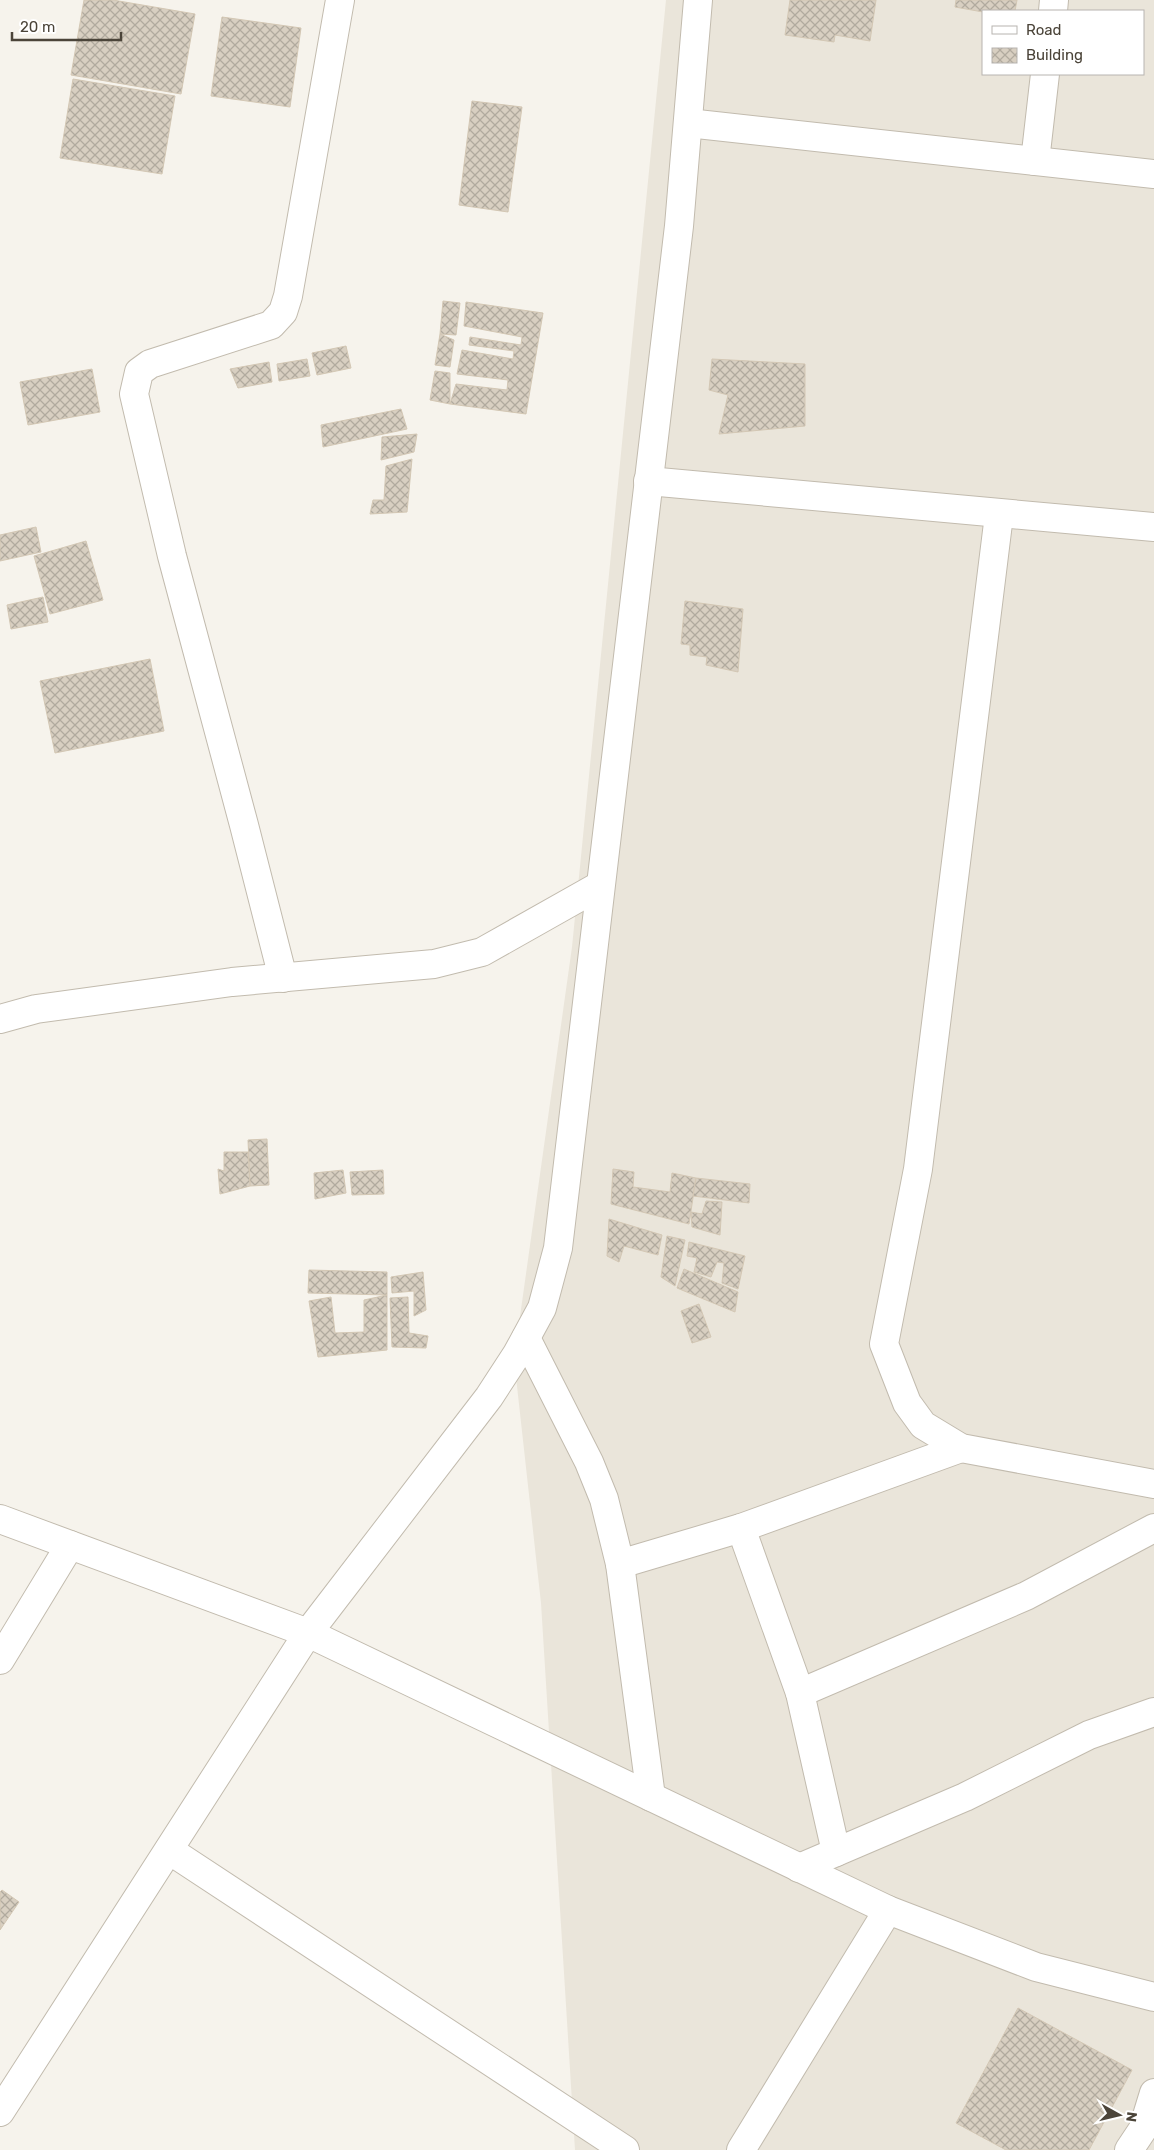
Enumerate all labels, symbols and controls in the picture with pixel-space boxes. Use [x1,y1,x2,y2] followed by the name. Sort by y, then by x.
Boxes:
[12,10,121,42] scale bar
[982,10,1144,75] legend
[20,18,55,36] text: 20 m
[1026,21,1062,39] text: Road
[1026,46,1083,64] text: Building
[1094,2090,1144,2140] north arrow
[1122,2111,1140,2123] text: N

